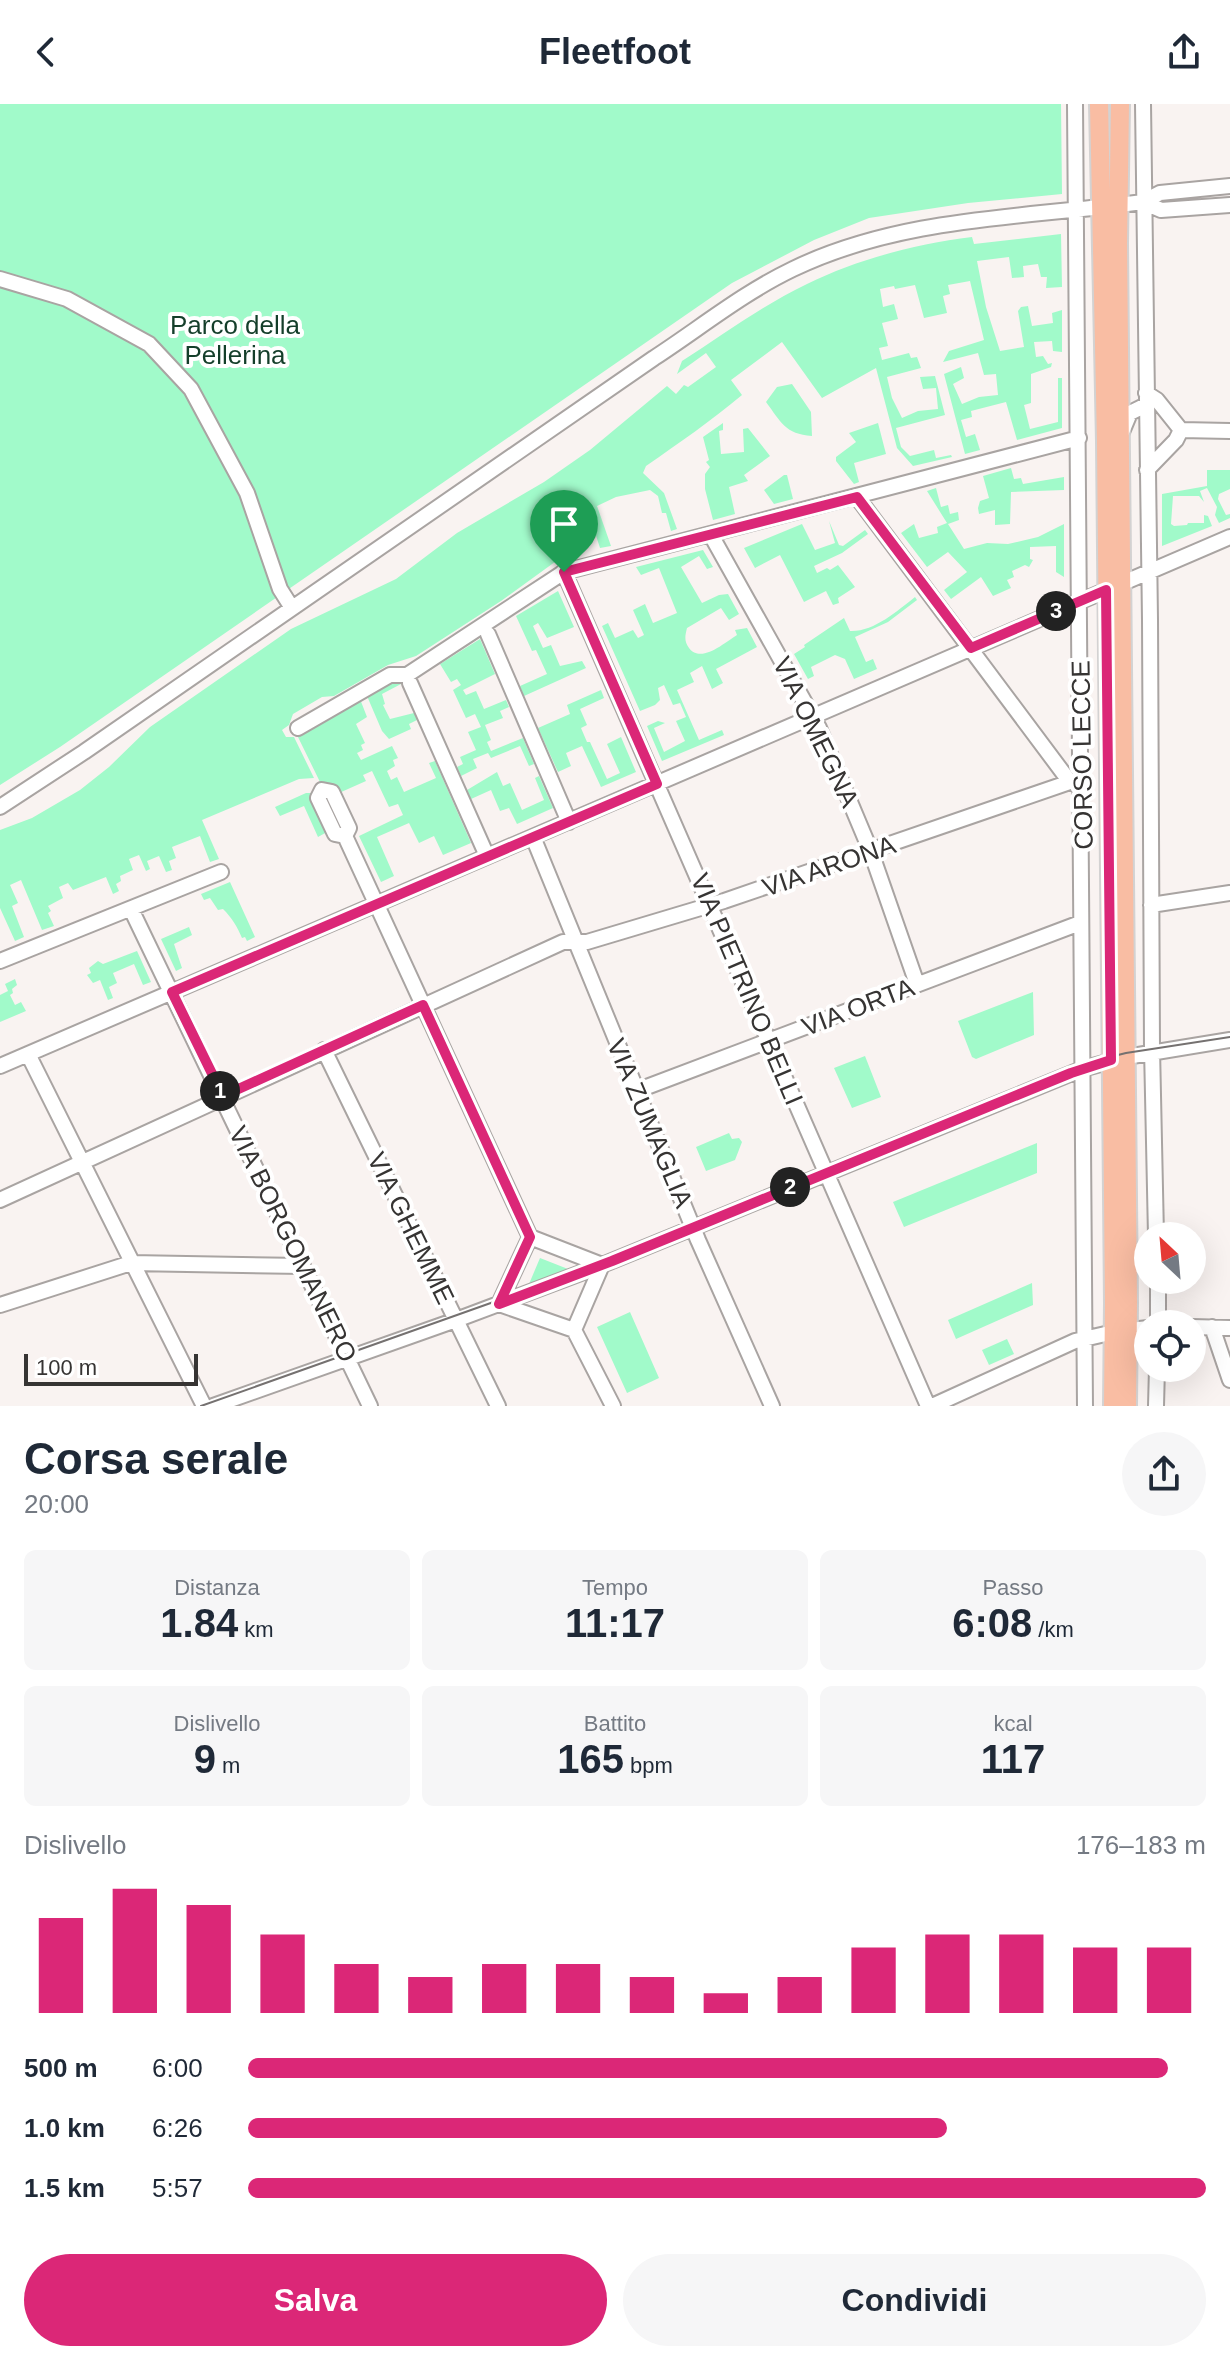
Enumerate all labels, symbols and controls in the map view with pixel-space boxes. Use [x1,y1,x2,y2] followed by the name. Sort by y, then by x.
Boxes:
[24,30,68,74] icon: back
[1162,30,1206,74] icon: share
[539,31,691,72] text: Fleetfoot
[170,310,301,370] park label: Parco della Pellerina
[530,490,598,572] pin
[542,502,586,546] icon: arrive
[1036,591,1076,631] pin: 3
[1050,598,1062,623] text: 3
[767,652,866,813] street label: VIA OMEGNA
[1065,660,1099,850] street label: CORSO LECCE
[759,829,900,903] street label: VIA ARONA
[685,869,809,1109] street label: VIA PIETRINO BELLI
[798,972,919,1042] street label: VIA ORTA
[601,1034,699,1213] street label: VIA ZUMAGLIA
[200,1071,240,1111] pin: 1
[214,1078,226,1103] text: 1
[223,1121,363,1367] street label: VIA BORGOMANERO
[361,1147,461,1309] street label: VIA GHEMME
[770,1167,810,1207] pin: 2
[784,1174,796,1199] text: 2
[1134,1222,1206,1294] north arrow
[1134,1222,1206,1382] map controls
[1134,1310,1206,1382] button: locate
[24,1350,198,1386] scale bar
[36,1355,97,1380] text: 100 m
[1122,1432,1206,1516] button: share
[24,1434,288,1483] text: Corsa serale
[24,1489,89,1519] text: 20:00
[174,1575,260,1600] text: Distanza
[582,1575,648,1600] text: Tempo
[982,1575,1044,1600] text: Passo
[160,1601,238,1645] text: 1.84
[565,1601,665,1645] text: 11:17
[952,1601,1032,1645] text: 6:08
[238,1617,274,1642] text: km
[1032,1617,1074,1642] text: /km
[174,1711,260,1736] text: Dislivello
[584,1711,646,1736] text: Battito
[993,1711,1033,1736] text: kcal
[194,1737,216,1781] text: 9
[557,1737,624,1781] text: 165
[981,1737,1045,1781] text: 117
[216,1753,240,1778] text: m
[624,1753,673,1778] text: bpm
[24,1830,127,1860] text: Dislivello
[1076,1830,1206,1860] text: 176–183 m
[24,2053,98,2083] text: 500 m
[152,2053,203,2083] text: 6:00
[24,2113,105,2143] text: 1.0 km
[152,2113,203,2143] text: 6:26
[24,2173,105,2203] text: 1.5 km
[152,2173,203,2203] text: 5:57
[24,2254,607,2346] button: Salva
[623,2254,1206,2346] button: Condividi

